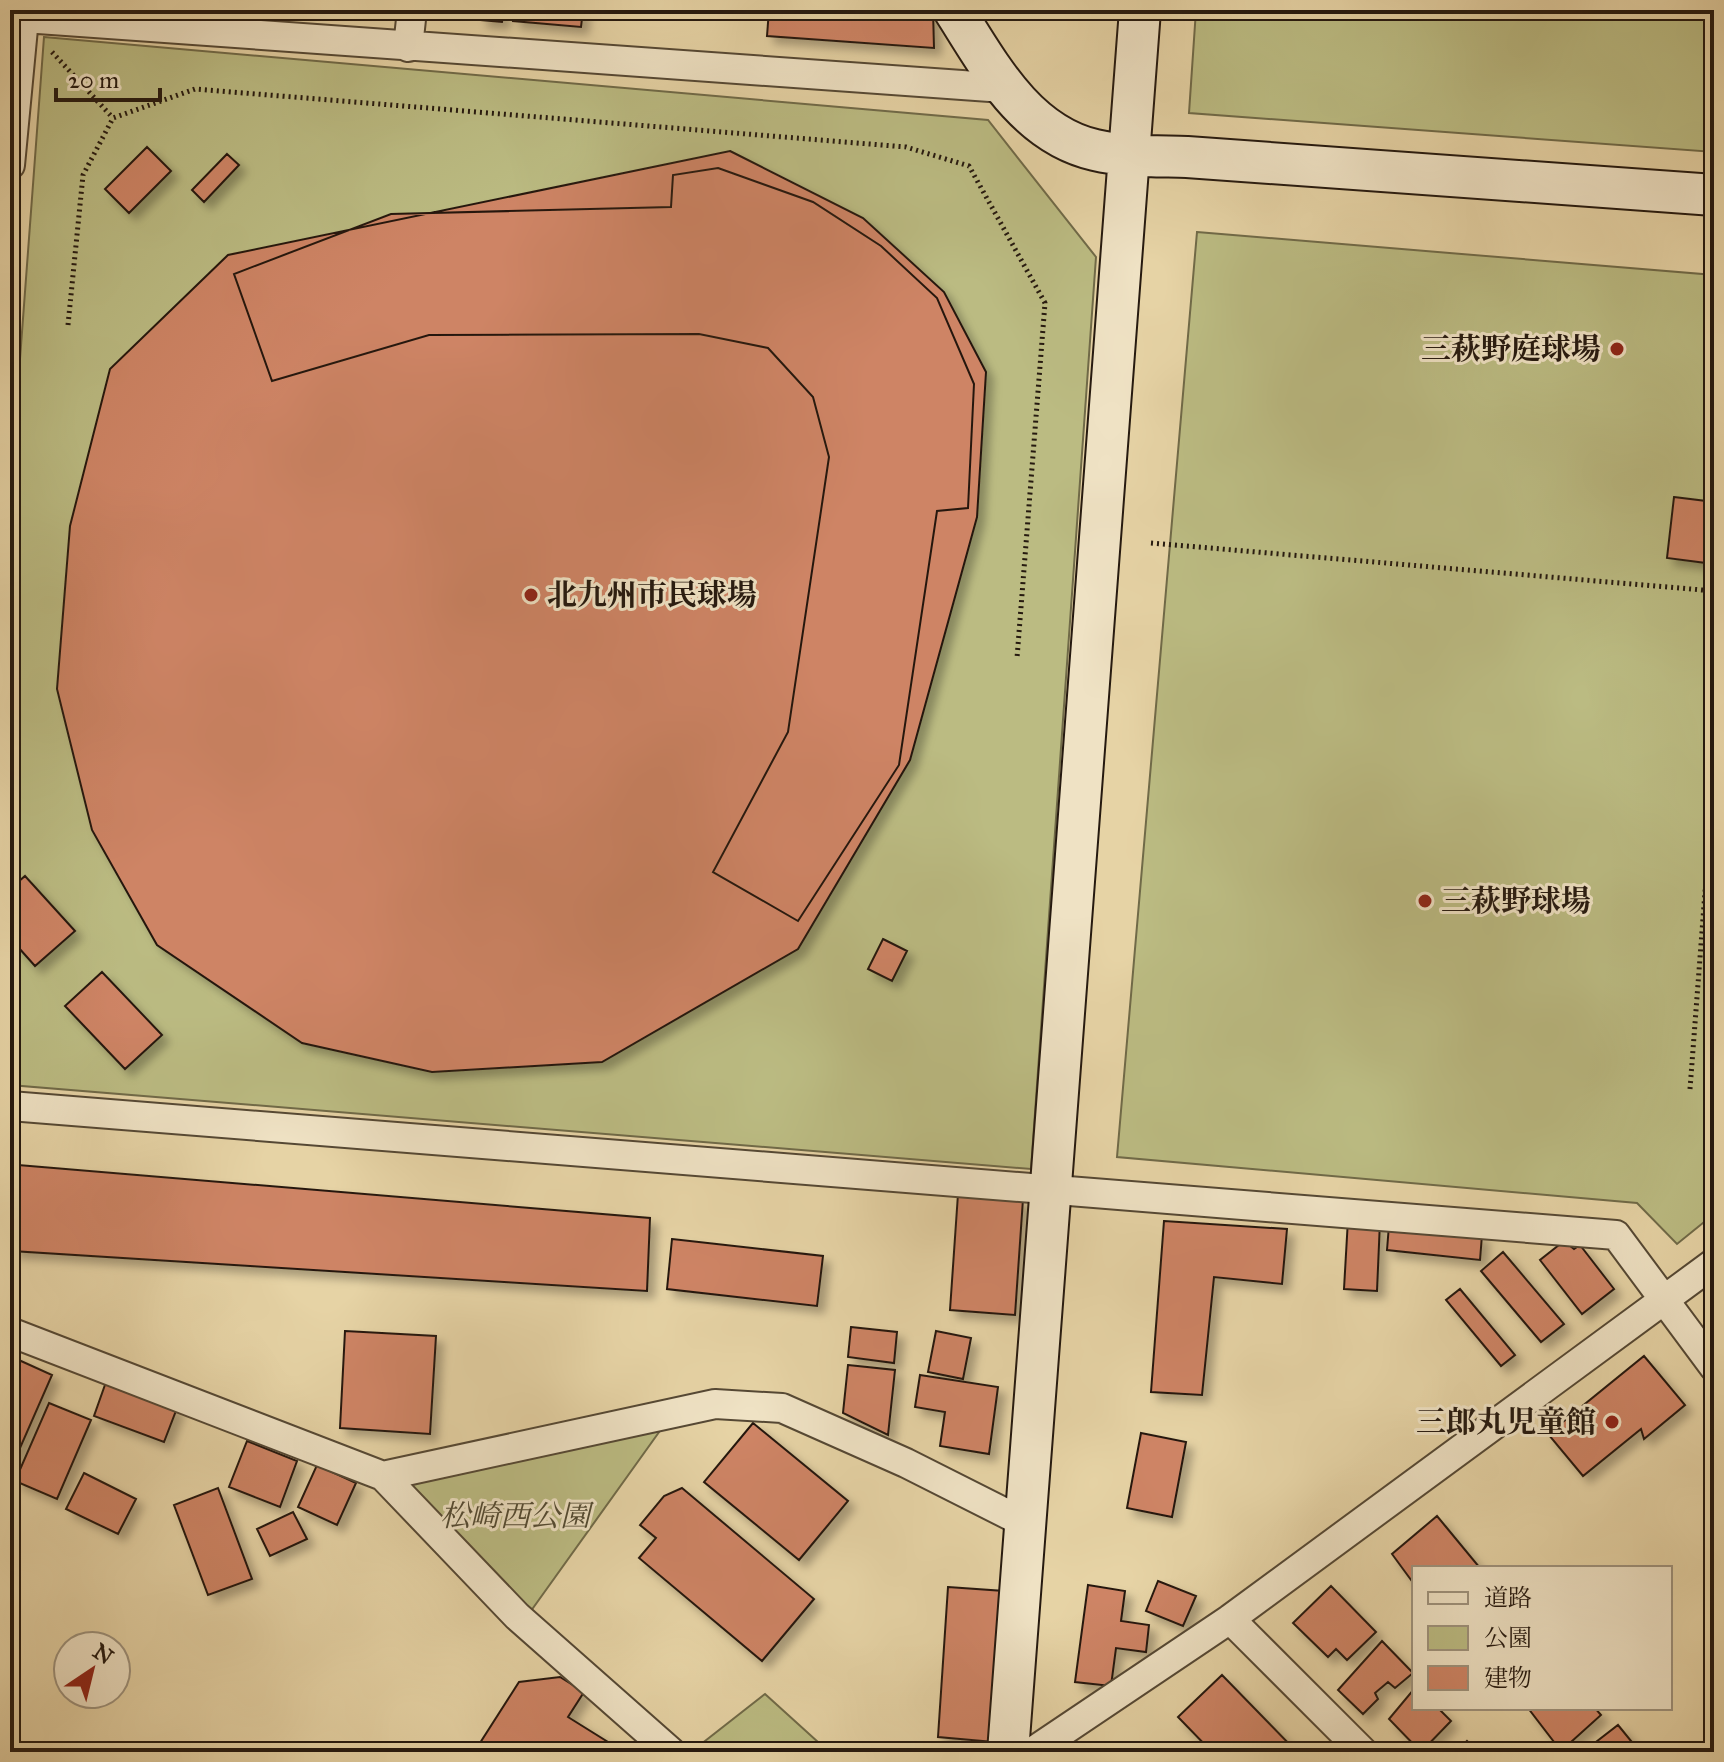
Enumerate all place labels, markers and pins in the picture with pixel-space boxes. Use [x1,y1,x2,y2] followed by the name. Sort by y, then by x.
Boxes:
[1421,331,1601,367] place label: 三萩野庭球場
[1608,340,1626,358] marker: 三萩野庭球場
[547,577,757,613] place label: 北九州市民球場
[522,586,540,604] marker: 北九州市民球場
[1441,883,1591,919] place label: 三萩野球場
[1416,892,1434,910] marker: 三萩野球場
[1416,1404,1596,1440] place label: 三郎丸児童館
[1603,1413,1621,1431] marker: 三郎丸児童館

